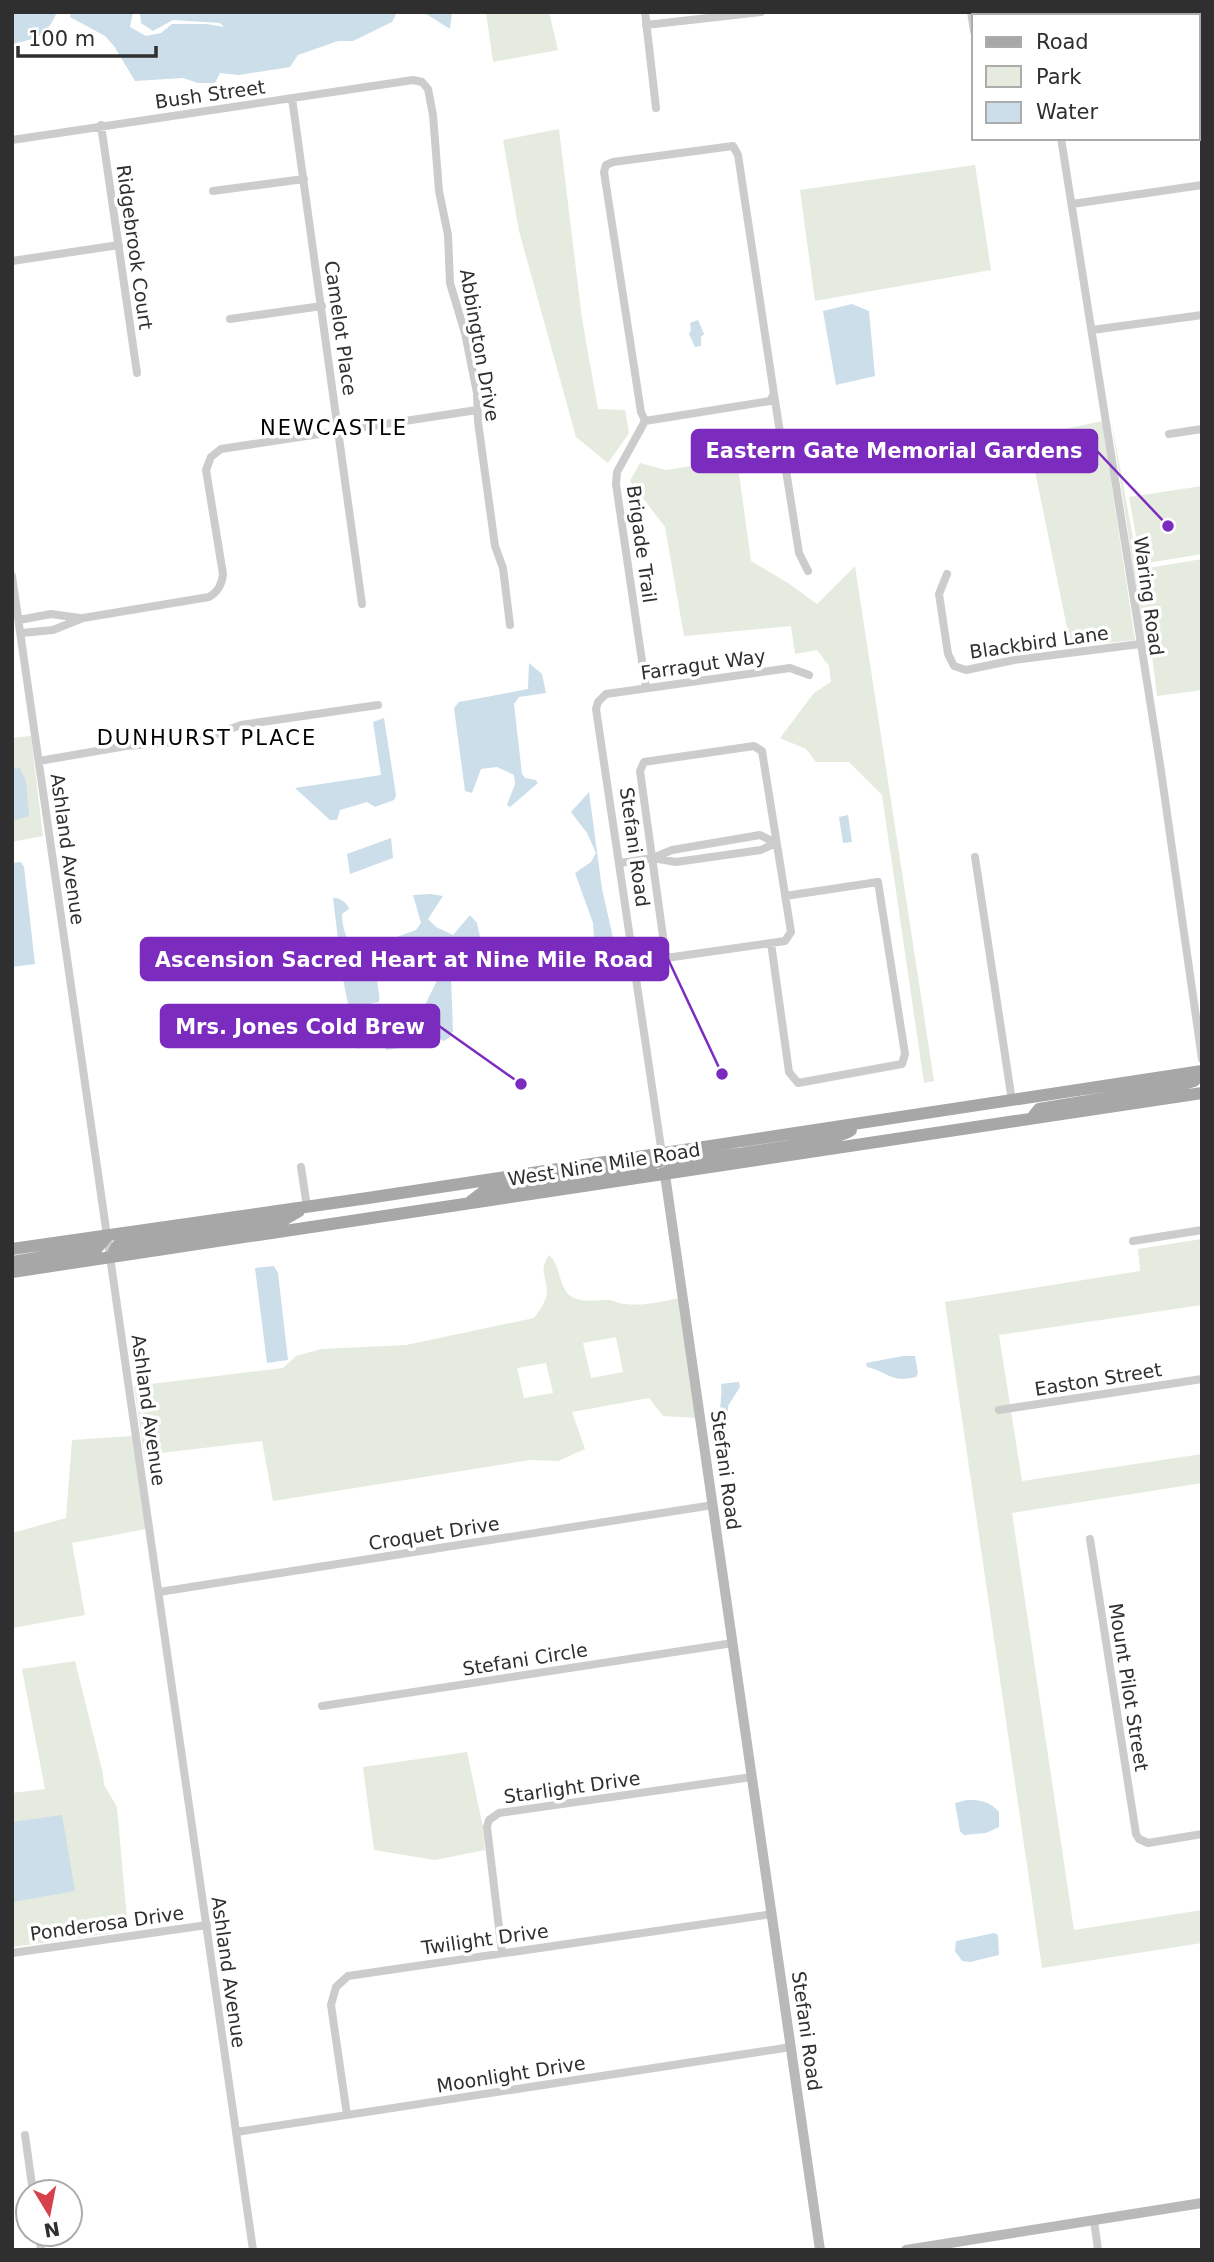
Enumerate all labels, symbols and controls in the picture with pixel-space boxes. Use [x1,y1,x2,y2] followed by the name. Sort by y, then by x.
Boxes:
[18,14,156,58] scale bar
[972,14,1200,140] legend
[28,27,95,51] text: 100 m
[1036,30,1089,54] text: Road
[1036,65,1082,89] text: Park
[154,75,266,113] street label: Bush Street
[1036,100,1098,124] text: Water
[113,163,157,331] street label: Ridgebrook Court
[321,259,361,397] street label: Camelot Place
[456,267,504,423] street label: Abbington Drive
[260,416,408,440] district label: NEWCASTLE
[692,430,1097,472] callout: Eastern Gate Memorial Gardens
[705,439,1083,463] text: Eastern Gate Memorial Gardens
[623,484,661,604] street label: Brigade Trail
[1130,535,1168,657] street label: Waring Road
[968,621,1110,663] street label: Blackbird Lane
[639,644,767,684] street label: Farragut Way
[97,726,317,750] district label: DUNHURST PLACE
[46,772,90,926] street label: Ashland Avenue
[616,786,654,908] street label: Stefani Road
[141,938,668,980] callout: Ascension Sacred Heart at Nine Mile Road
[155,948,653,972] text: Ascension Sacred Heart at Nine Mile Road
[161,1005,439,1047] callout: Mrs. Jones Cold Brew
[175,1015,425,1039] text: Mrs. Jones Cold Brew
[506,1138,702,1190] street label: West Nine Mile Road
[127,1333,171,1487] street label: Ashland Avenue
[1033,1358,1163,1400] street label: Easton Street
[707,1409,745,1531] street label: Stefani Road
[367,1512,501,1554] street label: Croquet Drive
[1105,1601,1153,1773] street label: Mount Pilot Street
[461,1638,589,1680] street label: Stefani Circle
[502,1767,642,1807] street label: Starlight Drive
[207,1895,251,2049] street label: Ashland Avenue
[28,1901,186,1945] street label: Ponderosa Drive
[419,1919,550,1959] street label: Twilight Drive
[788,1970,826,2092] street label: Stefani Road
[435,2051,587,2097] street label: Moonlight Drive
[14,2178,84,2248] north arrow
[42,2218,62,2242] text: N

